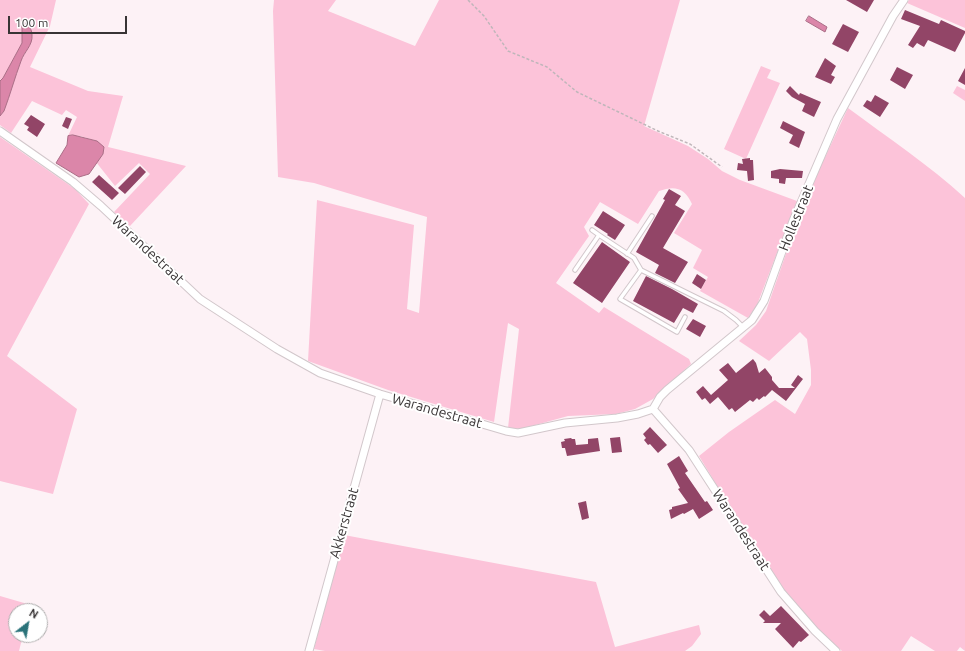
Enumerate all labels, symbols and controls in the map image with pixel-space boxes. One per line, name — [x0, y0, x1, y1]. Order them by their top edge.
scale bar — [10, 8, 129, 34]
text: 100 m — [15, 16, 48, 29]
street label: Hollestraat — [775, 183, 817, 253]
street label: Warandestraat — [108, 212, 188, 288]
street label: Warandestraat — [390, 390, 484, 432]
street label: Akkerstraat — [326, 486, 362, 560]
street label: Warandestraat — [709, 486, 773, 574]
north arrow — [8, 603, 48, 643]
text: N — [27, 606, 40, 621]

